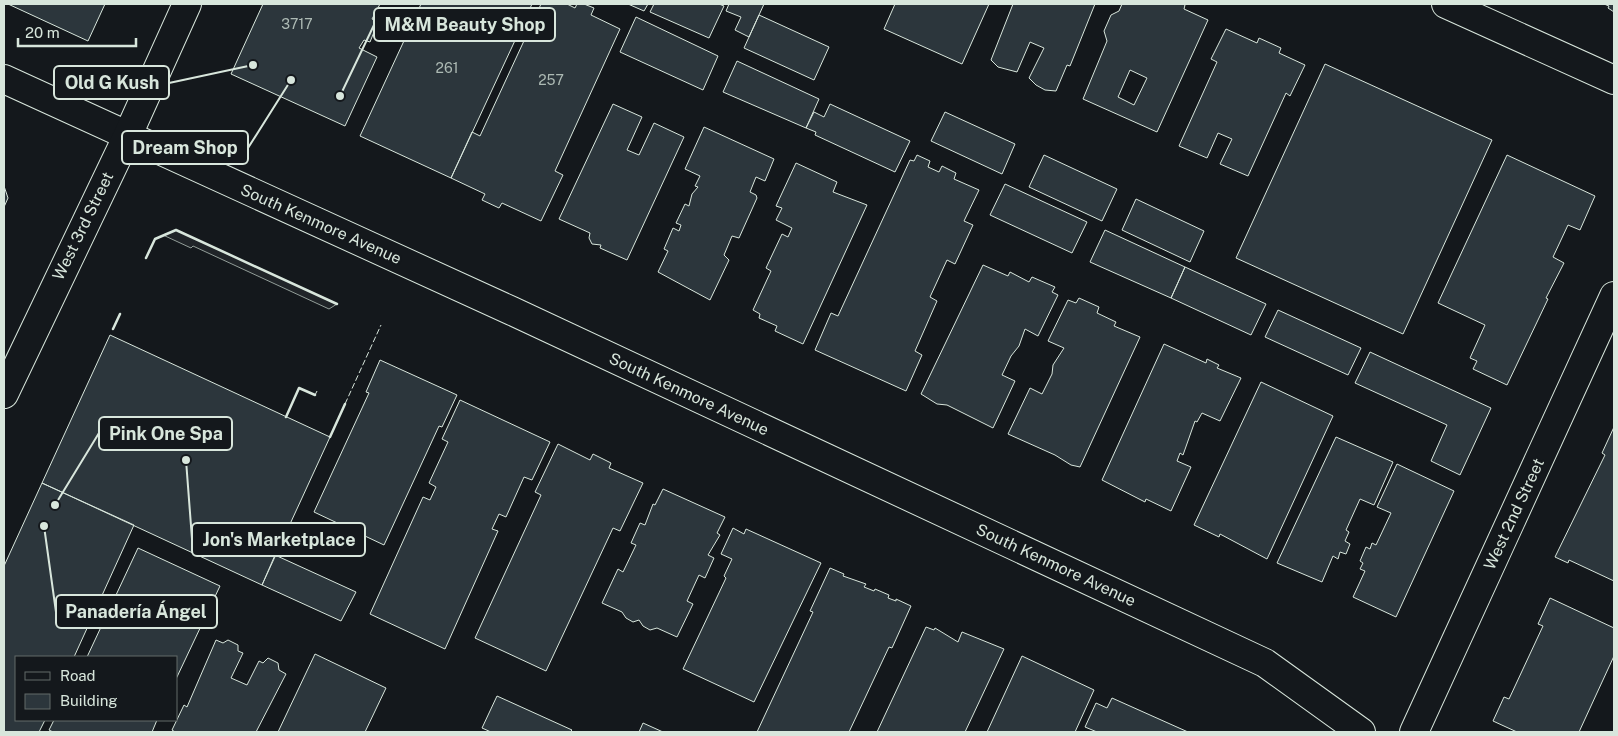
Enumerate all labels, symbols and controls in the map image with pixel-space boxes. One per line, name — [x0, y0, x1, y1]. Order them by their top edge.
callout: M&M Beauty Shop — [374, 8, 555, 41]
text: M&M Beauty Shop — [385, 14, 545, 35]
scale bar — [18, 15, 135, 47]
house number: 3717 — [281, 16, 313, 32]
text: 20 m — [25, 24, 60, 41]
house number: 261 — [436, 60, 458, 76]
callout: Old G Kush — [54, 66, 169, 99]
text: Old G Kush — [65, 72, 159, 93]
house number: 257 — [538, 72, 564, 88]
callout: Dream Shop — [122, 131, 248, 164]
text: Dream Shop — [132, 137, 238, 158]
street label: West 3rd Street — [49, 169, 117, 283]
street label: South Kenmore Avenue — [238, 180, 404, 268]
street label: South Kenmore Avenue — [606, 349, 772, 439]
callout: Pink One Spa — [99, 417, 232, 450]
text: Pink One Spa — [109, 423, 223, 444]
street label: West 2nd Street — [1480, 455, 1548, 573]
street label: South Kenmore Avenue — [973, 520, 1139, 610]
callout: Jon's Marketplace — [192, 523, 365, 556]
text: Jon's Marketplace — [202, 529, 356, 550]
callout: Panadería Ángel — [56, 595, 217, 628]
text: Panadería Ángel — [65, 600, 207, 622]
legend — [15, 656, 178, 721]
text: Road — [60, 667, 96, 684]
text: Building — [60, 692, 118, 709]

